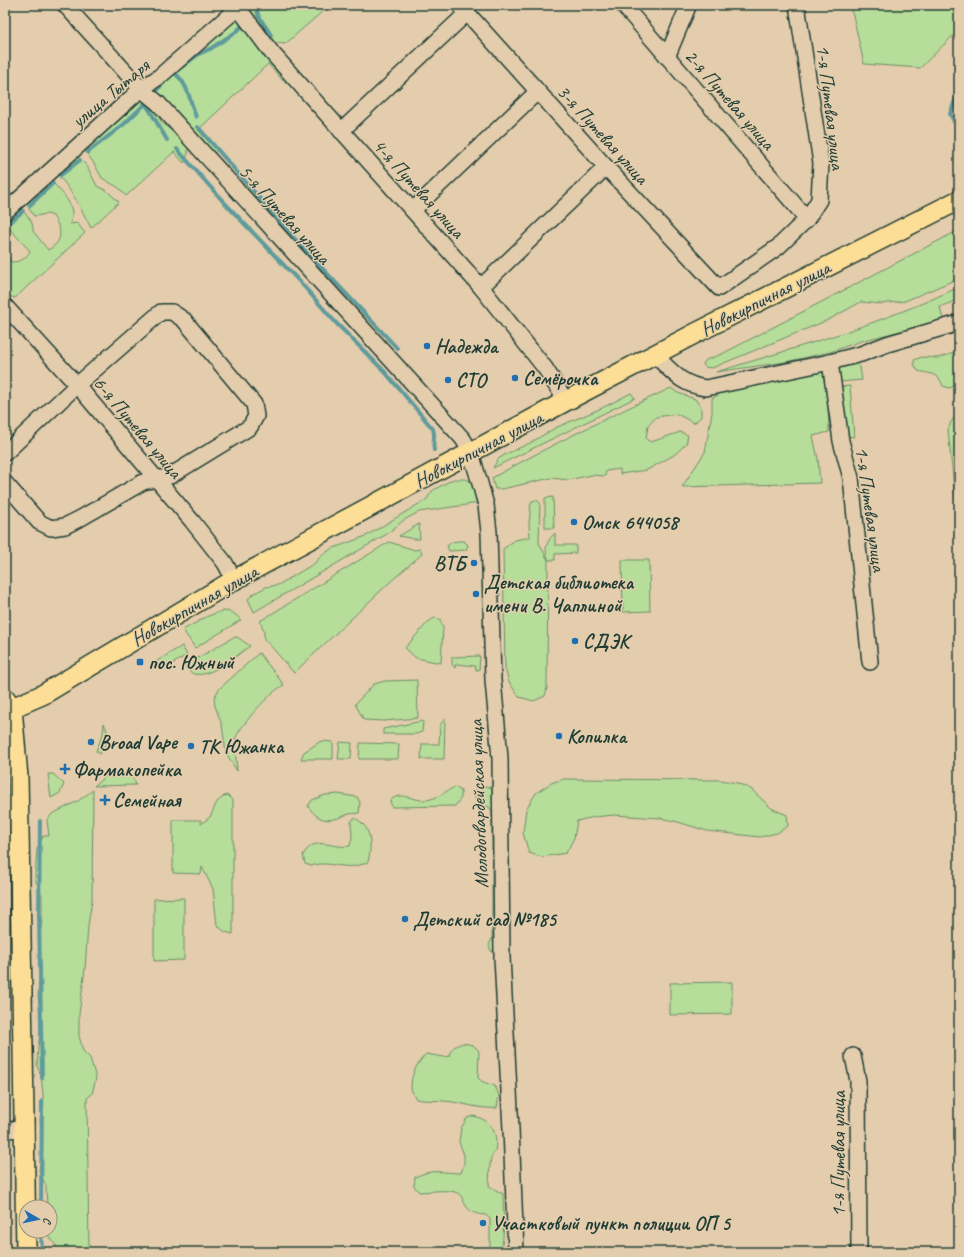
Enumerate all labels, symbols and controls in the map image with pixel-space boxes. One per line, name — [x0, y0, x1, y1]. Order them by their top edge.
street label: 1-я Путевая улица — [810, 43, 851, 173]
street label: 2-я Путевая улица — [679, 44, 782, 156]
street label: улица Тытаря — [66, 52, 156, 134]
street label: 3-я Путевая улица — [551, 79, 655, 191]
street label: 4-я Путевая улица — [367, 133, 471, 245]
street label: 5-я Путевая улица — [233, 159, 337, 271]
street label: Новокирпичная улица — [696, 254, 836, 342]
place label: Надежда — [435, 334, 500, 359]
marker: Надежда — [422, 341, 432, 351]
place label: Семёрочка — [523, 366, 599, 391]
place label: СТО — [456, 368, 488, 393]
street label: 6-я Путевая улица — [88, 371, 189, 485]
marker: Семёрочка — [510, 373, 520, 383]
marker: СТО — [443, 375, 453, 385]
street label: Новокирпичная улица — [410, 404, 548, 494]
street label: 1-я Путевая улица — [849, 445, 892, 575]
place label: Омск 644058 — [582, 510, 681, 535]
marker: Омск 644058 — [569, 517, 579, 527]
place label: ВТБ — [434, 551, 468, 576]
street label: Новокирпичная улица — [126, 558, 264, 652]
marker: ВТБ — [469, 558, 479, 568]
place label: Детская библиотека имени В. Чаплиной — [484, 570, 634, 618]
marker: Детская библиотека имени В. Чаплиной — [471, 589, 481, 599]
place label: СДЭК — [583, 629, 633, 654]
marker: СДЭК — [570, 636, 580, 646]
place label: пос. Южный — [148, 650, 235, 675]
marker: пос. Южный — [135, 657, 145, 667]
street label: Молодогвардейская улица — [463, 717, 494, 889]
place label: Копилка — [567, 724, 629, 749]
place label: Broad Vape — [99, 730, 179, 755]
marker: Копилка — [554, 731, 564, 741]
place label: ТК Южанка — [199, 734, 285, 759]
marker: Broad Vape — [86, 737, 96, 747]
marker: ТК Южанка — [186, 741, 196, 751]
place label: Фармакопейка — [73, 757, 183, 782]
marker: Фармакопейка — [60, 764, 70, 774]
place label: Семейная — [113, 788, 182, 813]
marker: Семейная — [100, 795, 110, 805]
place label: Детский сад №185 — [413, 907, 558, 932]
marker: Детский сад №185 — [400, 914, 410, 924]
street label: 1-я Путевая улица — [826, 1089, 851, 1217]
north arrow — [18, 1199, 58, 1239]
place label: Участковый пункт полиции ОП 5 — [491, 1211, 732, 1236]
text: С — [40, 1217, 55, 1226]
marker: Участковый пункт полиции ОП 5 — [478, 1218, 488, 1228]

